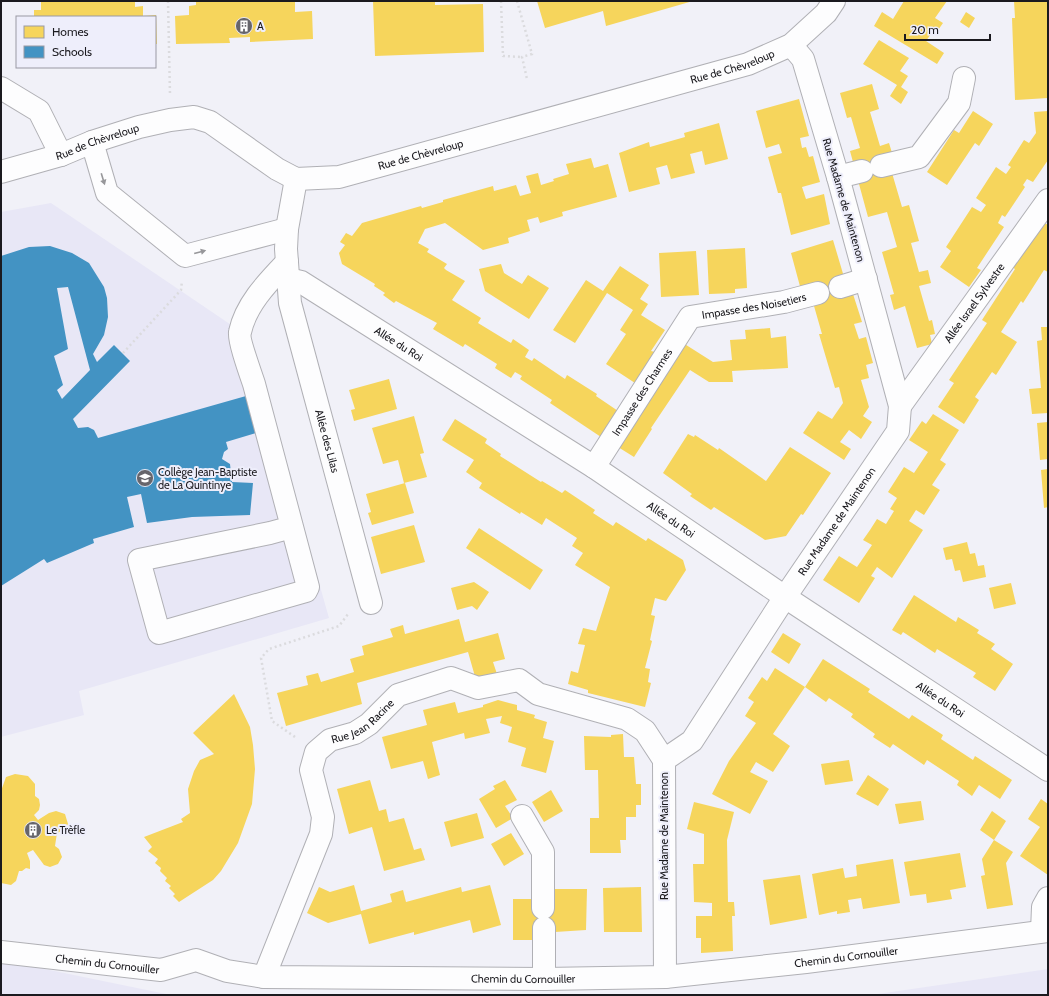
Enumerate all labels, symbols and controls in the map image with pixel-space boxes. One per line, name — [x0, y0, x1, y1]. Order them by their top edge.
legend — [16, 16, 156, 68]
building icon: A — [234, 16, 254, 36]
scale bar — [905, 16, 990, 42]
place label: A — [257, 19, 264, 33]
text: 20 m — [911, 22, 939, 37]
text: Homes — [52, 24, 89, 39]
text: Schools — [52, 44, 92, 59]
street label: Rue de Chèvreloup — [689, 46, 777, 87]
street label: Rue de Chèvreloup — [54, 120, 141, 163]
street label: Rue de Chèvreloup — [376, 136, 465, 173]
street label: Rue Madame de Maintenon — [820, 137, 868, 263]
one-way arrow — [100, 173, 106, 185]
one-way arrow — [194, 249, 206, 255]
street label: Allée Israel Sylvestre — [941, 260, 1008, 345]
street label: Impasse des Noisetiers — [701, 289, 808, 322]
street label: Allée du Roi — [372, 323, 426, 364]
street label: Impasse des Charmes — [609, 345, 675, 438]
street label: Allée des Lilas — [312, 408, 343, 475]
street label: Rue Madame de Maintenon — [795, 464, 878, 578]
place label: Collège Jean-Baptiste de La Quintinye — [158, 465, 258, 492]
school or university icon: Collège Jean-Baptiste de La Quintinye — [135, 468, 155, 488]
street label: Allée du Roi — [644, 498, 698, 541]
street label: Allée du Roi — [914, 678, 967, 720]
street label: Rue Jean Racine — [330, 696, 397, 746]
street label: Rue Madame de Maintenon — [657, 772, 671, 900]
building icon: Le Trèfle — [23, 820, 43, 840]
place label: Le Trèfle — [46, 823, 86, 837]
street label: Chemin du Cornouiller — [794, 943, 899, 970]
street label: Chemin du Cornouiller — [55, 951, 160, 977]
street label: Chemin du Cornouiller — [471, 971, 576, 986]

